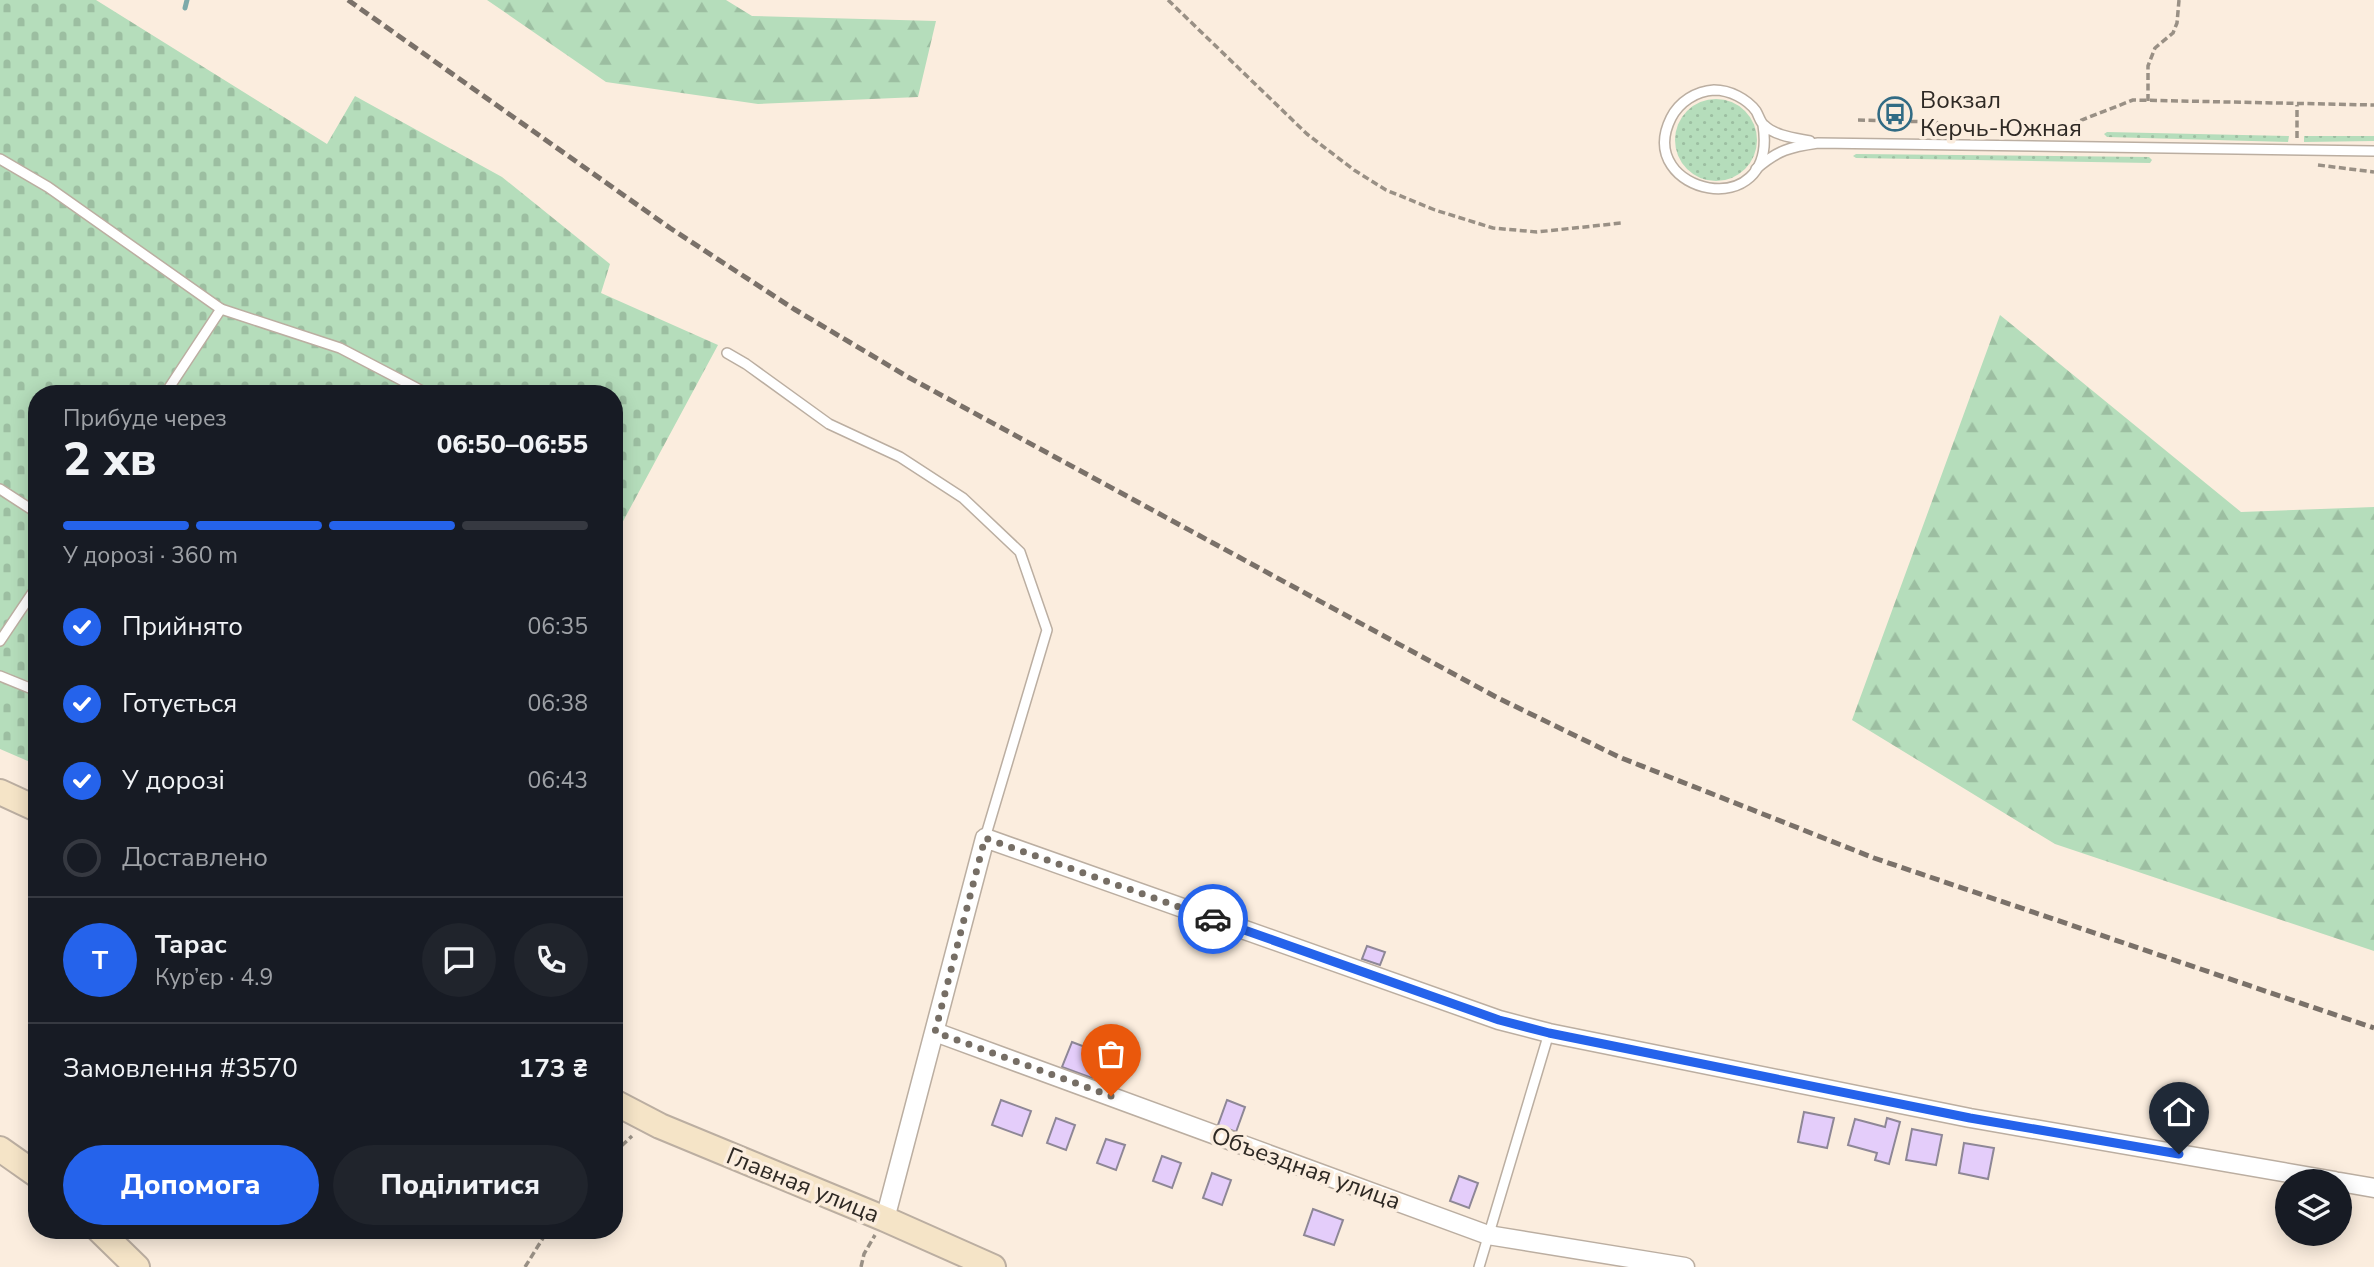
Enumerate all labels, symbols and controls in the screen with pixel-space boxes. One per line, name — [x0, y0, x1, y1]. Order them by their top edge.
place label: Вокзал Керчь-Южная — [1920, 84, 2082, 144]
bus stop icon: Вокзал Керчь-Южная — [1876, 95, 1914, 133]
text: Прибуде через — [63, 403, 227, 434]
text: 06:50–06:55 — [437, 427, 588, 462]
text: 2 хв — [63, 428, 157, 491]
text: У дорозі · 360 m — [63, 540, 238, 571]
icon: check — [63, 608, 101, 646]
text: Прийнято — [122, 609, 243, 644]
text: 06:35 — [528, 611, 588, 642]
icon: check — [63, 685, 101, 723]
text: Готується — [122, 686, 237, 721]
text: 06:38 — [528, 688, 588, 719]
icon: check — [63, 762, 101, 800]
text: У дорозі — [122, 763, 225, 798]
text: 06:43 — [528, 765, 588, 796]
text: Доставлено — [122, 840, 268, 875]
courier — [1178, 884, 1248, 954]
icon: car — [1194, 900, 1232, 938]
button: chat — [422, 923, 496, 997]
button: phone — [514, 923, 588, 997]
text: Тарас — [155, 927, 227, 962]
text: Т — [92, 943, 108, 978]
text: Кур’єр · 4.9 — [155, 962, 273, 993]
pin — [1081, 1024, 1141, 1096]
icon: bag — [1092, 1035, 1130, 1073]
text: Замовлення #3570 — [63, 1051, 298, 1086]
text: 173 ₴ — [519, 1051, 588, 1086]
pin — [2149, 1082, 2209, 1154]
icon: home — [2160, 1093, 2198, 1131]
street label: Объездная улица — [1207, 1119, 1405, 1217]
street label: Главная улица — [722, 1140, 884, 1230]
button: Допомога — [63, 1145, 319, 1225]
button: Поділитися — [333, 1145, 588, 1225]
map controls — [2275, 1169, 2352, 1246]
button: layers — [2275, 1169, 2352, 1246]

